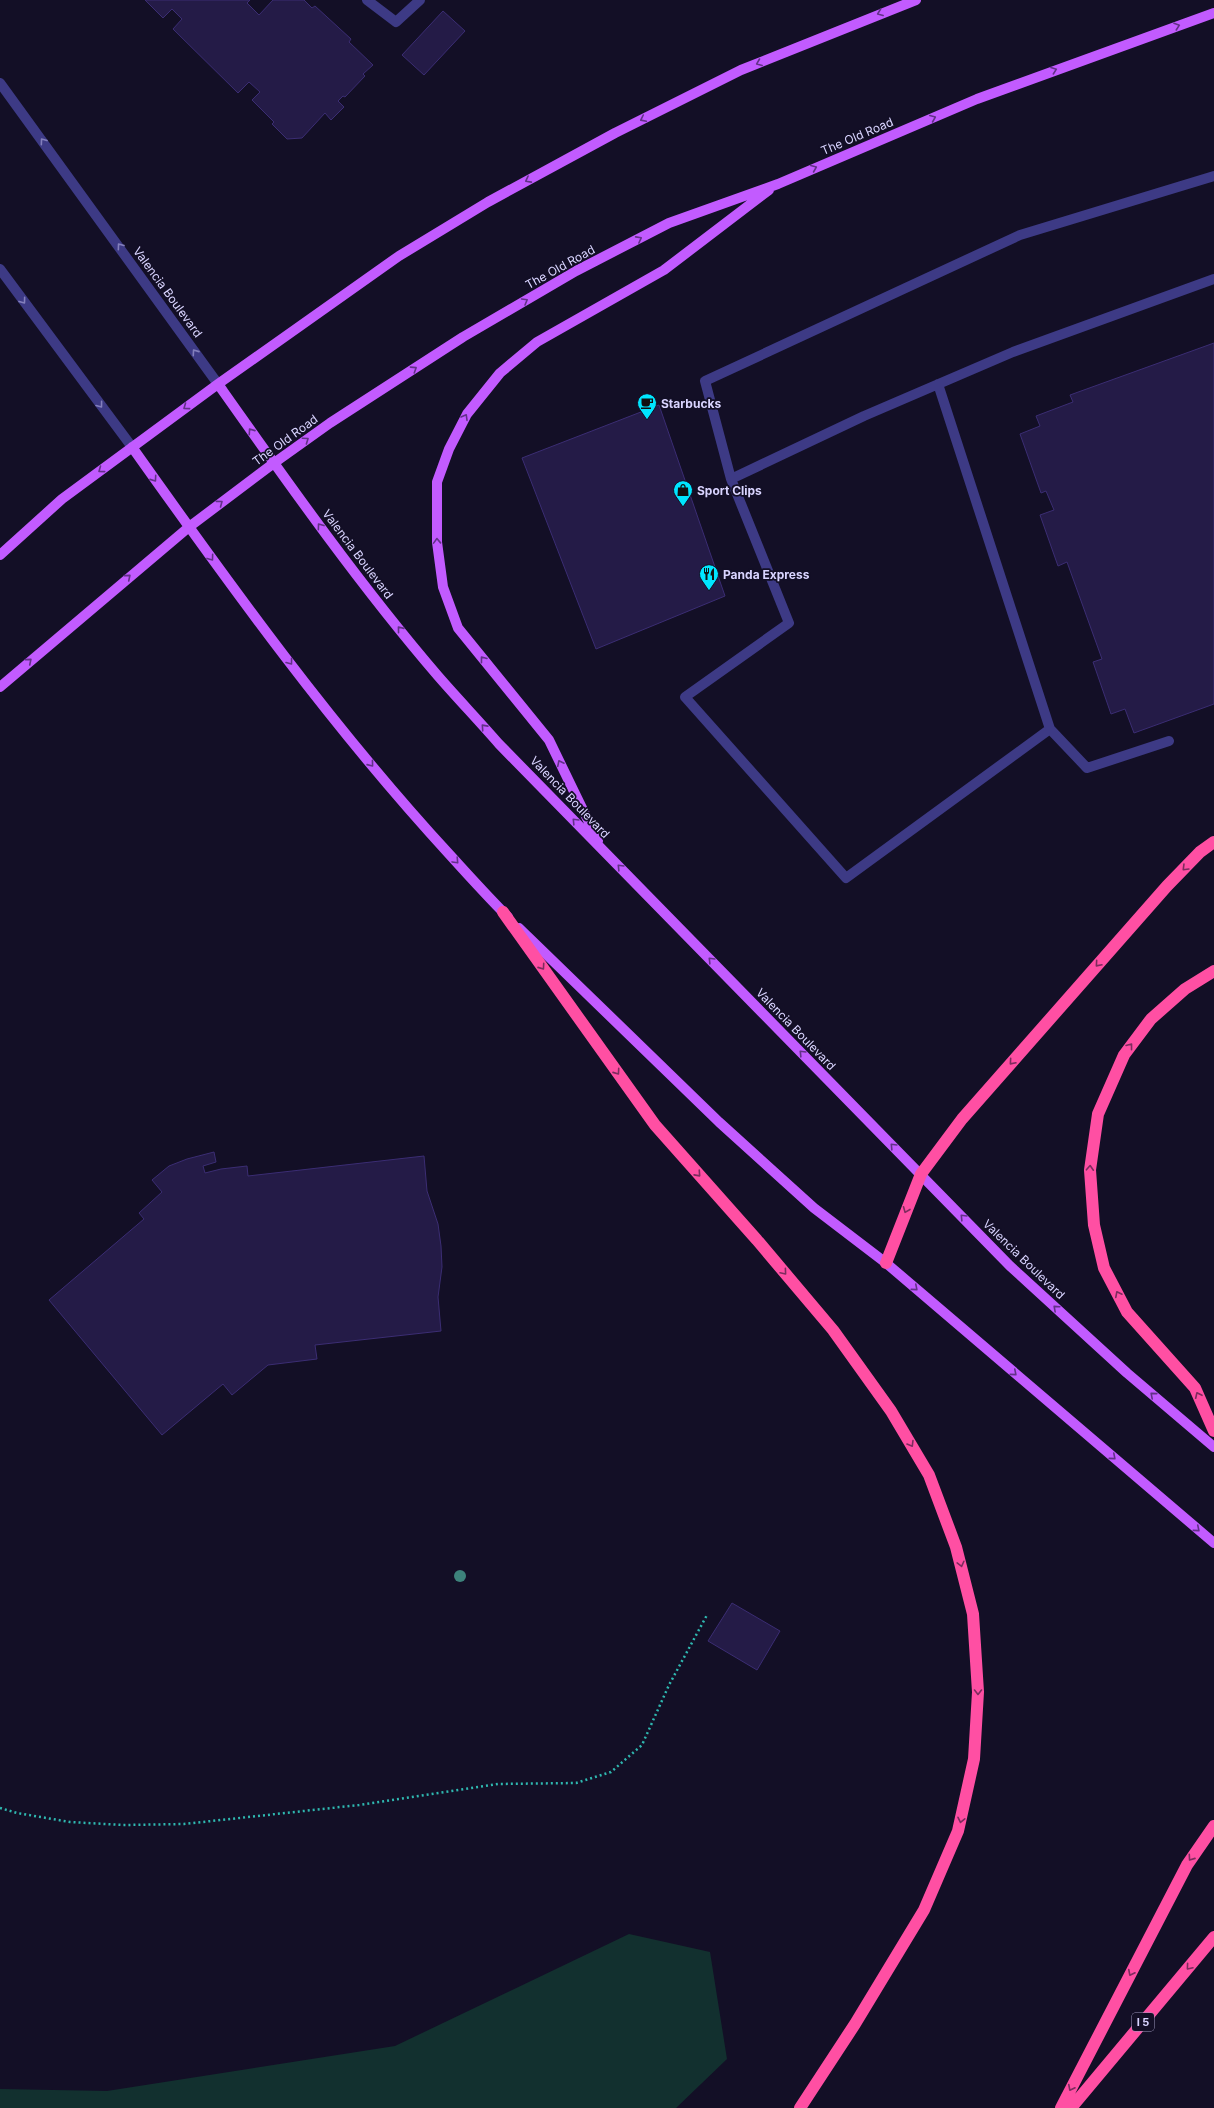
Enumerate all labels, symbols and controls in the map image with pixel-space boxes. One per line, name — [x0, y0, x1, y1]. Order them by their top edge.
one-way arrow — [876, 9, 883, 17]
one-way arrow — [1173, 23, 1180, 31]
one-way arrow — [756, 58, 763, 66]
one-way arrow — [1050, 66, 1057, 74]
one-way arrow — [639, 114, 647, 122]
street label: The Old Road — [819, 114, 895, 158]
one-way arrow — [930, 114, 937, 122]
one-way arrow — [41, 139, 48, 146]
one-way arrow — [810, 165, 817, 173]
one-way arrow — [525, 175, 532, 183]
one-way arrow — [635, 236, 642, 243]
street label: The Old Road — [523, 242, 597, 292]
one-way arrow — [118, 244, 125, 251]
street label: Valencia Boulevard — [130, 244, 206, 340]
one-way arrow — [18, 297, 26, 304]
one-way arrow — [521, 298, 528, 306]
one-way arrow — [192, 349, 200, 356]
one-way arrow — [410, 366, 417, 373]
cafe icon: Starbucks — [636, 392, 658, 420]
place label: Starbucks — [661, 396, 721, 411]
one-way arrow — [96, 401, 103, 408]
one-way arrow — [184, 402, 191, 409]
street label: The Old Road — [249, 411, 321, 469]
one-way arrow — [461, 414, 468, 421]
one-way arrow — [248, 428, 256, 435]
one-way arrow — [301, 438, 308, 445]
one-way arrow — [98, 465, 105, 472]
one-way arrow — [150, 474, 157, 481]
shop icon: Sport Clips — [672, 479, 694, 507]
place label: Sport Clips — [697, 483, 762, 498]
one-way arrow — [215, 501, 222, 508]
street label: Valencia Boulevard — [319, 506, 397, 602]
one-way arrow — [318, 523, 325, 530]
one-way arrow — [433, 538, 442, 544]
one-way arrow — [206, 554, 213, 561]
restaurant icon: Panda Express — [698, 563, 720, 591]
place label: Panda Express — [723, 567, 810, 582]
one-way arrow — [123, 574, 130, 581]
one-way arrow — [397, 626, 404, 633]
one-way arrow — [480, 657, 487, 664]
one-way arrow — [285, 658, 292, 665]
one-way arrow — [24, 659, 31, 666]
one-way arrow — [482, 725, 489, 732]
street label: Valencia Boulevard — [527, 753, 613, 841]
one-way arrow — [366, 759, 373, 766]
one-way arrow — [557, 760, 565, 767]
one-way arrow — [572, 818, 579, 826]
one-way arrow — [452, 857, 459, 864]
one-way arrow — [1182, 863, 1190, 871]
one-way arrow — [618, 864, 625, 872]
one-way arrow — [708, 957, 716, 965]
one-way arrow — [1095, 959, 1103, 967]
one-way arrow — [537, 962, 544, 969]
street label: Valencia Boulevard — [753, 985, 839, 1073]
one-way arrow — [1125, 1044, 1132, 1051]
one-way arrow — [799, 1050, 807, 1058]
one-way arrow — [1010, 1057, 1017, 1065]
one-way arrow — [612, 1068, 619, 1075]
one-way arrow — [890, 1143, 898, 1151]
one-way arrow — [1086, 1165, 1095, 1171]
one-way arrow — [694, 1169, 701, 1177]
one-way arrow — [903, 1207, 911, 1214]
one-way arrow — [960, 1214, 967, 1222]
street label: Valencia Boulevard — [980, 1216, 1068, 1302]
one-way arrow — [779, 1267, 786, 1274]
one-way arrow — [910, 1284, 918, 1291]
one-way arrow — [1115, 1290, 1123, 1298]
one-way arrow — [1053, 1305, 1061, 1313]
one-way arrow — [1009, 1368, 1017, 1375]
one-way arrow — [1150, 1392, 1157, 1399]
one-way arrow — [1195, 1392, 1203, 1399]
one-way arrow — [906, 1440, 913, 1447]
one-way arrow — [1108, 1453, 1115, 1460]
one-way arrow — [1192, 1524, 1200, 1531]
one-way arrow — [956, 1561, 964, 1567]
one-way arrow — [974, 1689, 982, 1695]
one-way arrow — [957, 1817, 965, 1824]
one-way arrow — [1189, 1854, 1196, 1861]
one-way arrow — [1186, 1962, 1193, 1970]
one-way arrow — [1128, 1969, 1136, 1976]
road number: I 5 — [1132, 2013, 1154, 2031]
one-way arrow — [1069, 2084, 1076, 2092]

